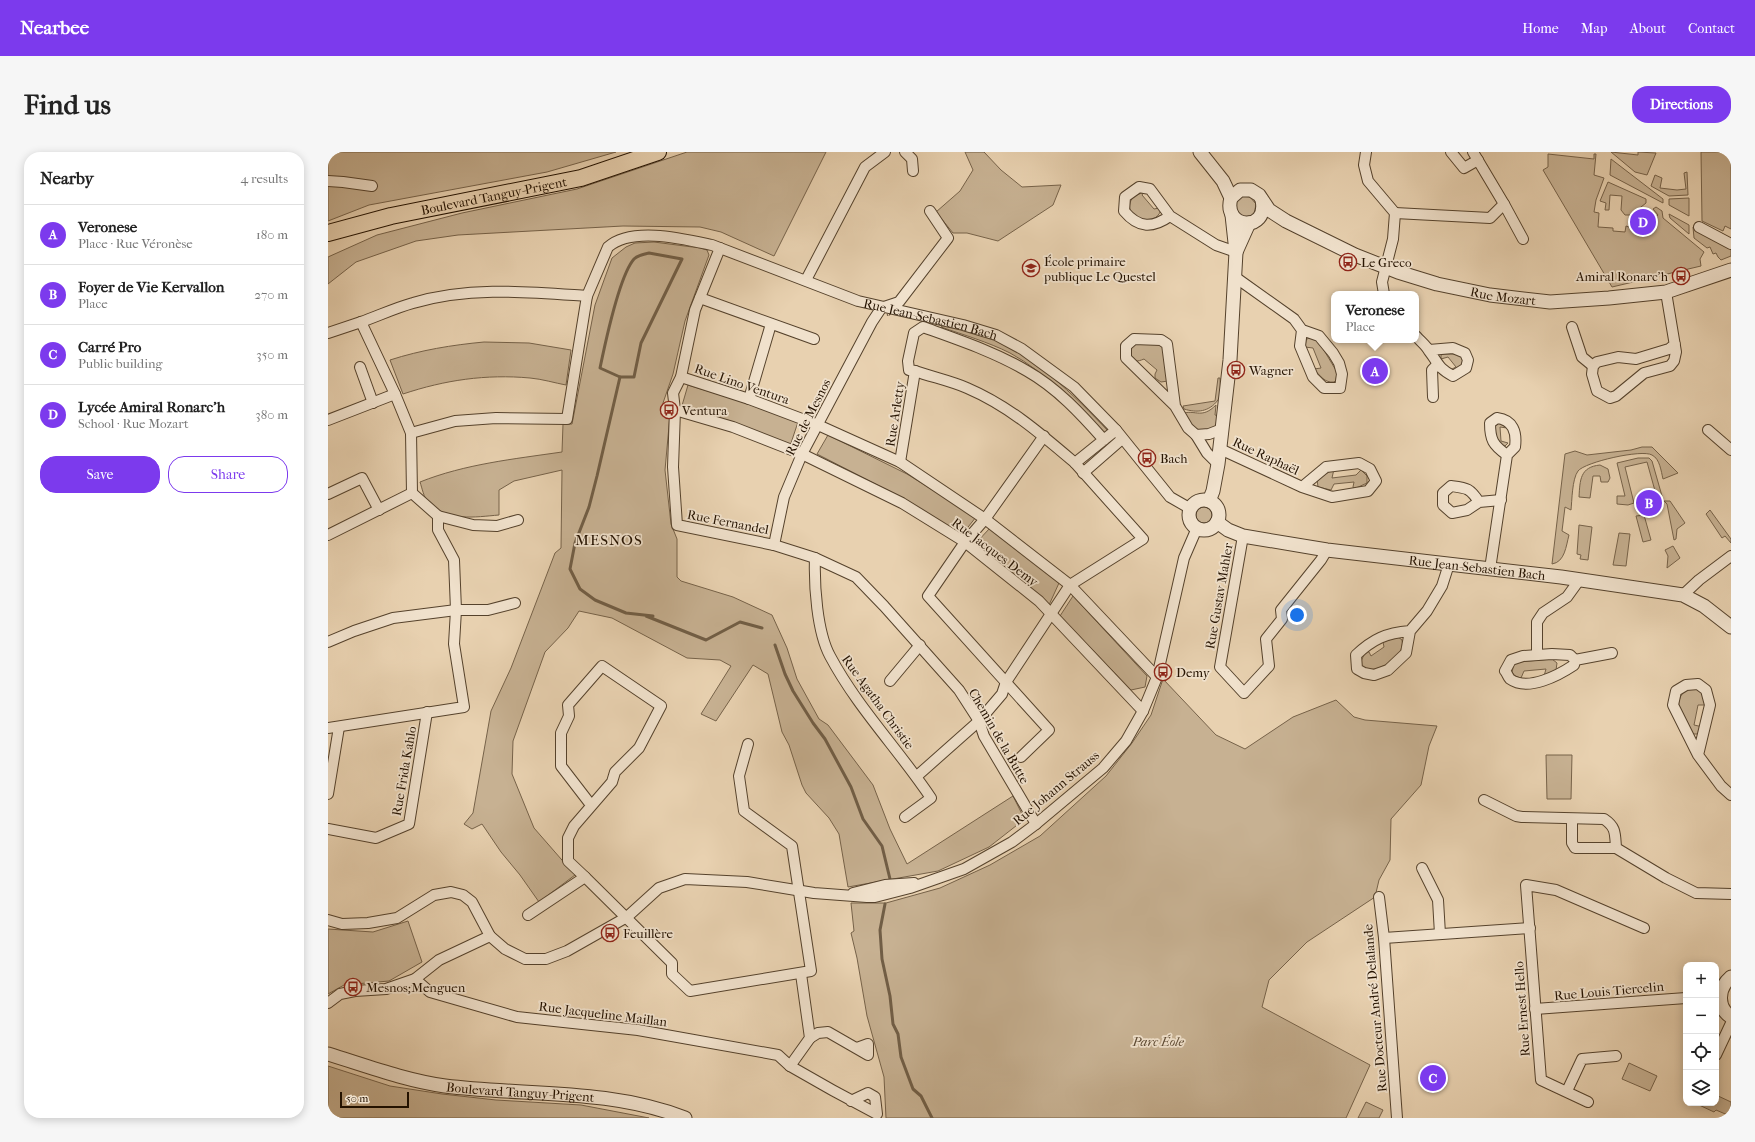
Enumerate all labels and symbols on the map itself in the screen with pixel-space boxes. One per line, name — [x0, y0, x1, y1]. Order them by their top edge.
street label: Boulevard Tanguy-Prigent — [419, 173, 568, 217]
pin: D — [1630, 207, 1656, 237]
bus stop icon: Le Greco — [1338, 252, 1358, 272]
place label: École primaire publique Le Questel — [1043, 254, 1156, 284]
place label: Le Greco — [1361, 255, 1412, 270]
school or university icon: École primaire publique Le Questel — [1021, 258, 1041, 278]
bus stop icon: Amiral Ronarc'h — [1671, 266, 1691, 286]
place label: Amiral Ronarc'h — [1575, 269, 1669, 284]
street label: Rue Mozart — [1469, 284, 1537, 308]
street label: Rue Jean-Sebastien Bach — [862, 295, 1000, 343]
pin: A — [1362, 356, 1388, 386]
bus stop icon: Wagner — [1226, 360, 1246, 380]
street label: Rue Lino Ventura — [693, 361, 792, 408]
place label: Wagner — [1248, 363, 1294, 378]
street label: Rue de Mesnos — [782, 376, 834, 458]
street label: Rue Arletty — [882, 379, 908, 448]
bus stop icon: Ventura — [659, 400, 679, 420]
place label: Ventura — [681, 403, 728, 418]
street label: Rue Raphaël — [1230, 434, 1302, 478]
bus stop icon: Bach — [1137, 448, 1157, 468]
place label: Bach — [1160, 451, 1188, 466]
pin: B — [1636, 488, 1662, 518]
street label: Rue Fernandel — [686, 507, 770, 537]
street label: Rue Jacques Demy — [949, 515, 1042, 590]
district label: MESNOS — [575, 531, 643, 549]
street label: Rue Gustav Mahler — [1202, 541, 1236, 650]
street label: Rue Jean-Sebastien Bach — [1408, 552, 1547, 583]
your location — [1287, 605, 1307, 625]
street label: Rue Agatha Christie — [839, 652, 918, 753]
bus stop icon: Demy — [1153, 662, 1173, 682]
place label: Demy — [1176, 665, 1211, 680]
street label: Chemin de la Butte — [966, 686, 1033, 787]
street label: Rue Frida Kahlo — [389, 725, 419, 817]
street label: Rue Johann Strauss — [1010, 747, 1102, 828]
bus stop icon: Feuillère — [600, 923, 620, 943]
street label: Rue Docteur André Delalande — [1360, 923, 1390, 1093]
place label: Feuillère — [623, 926, 673, 941]
street label: Rue Ernest Hello — [1511, 960, 1533, 1057]
bus stop icon: Mesnos;Menguen — [343, 977, 363, 997]
street label: Rue Louis Tiercelin — [1553, 979, 1665, 1003]
place label: Mesnos;Menguen — [366, 980, 466, 995]
street label: Rue Jacqueline Maillan — [538, 999, 668, 1029]
park label: Parc Éole — [1131, 1034, 1184, 1049]
pin: C — [1420, 1063, 1446, 1093]
street label: Boulevard Tanguy-Prigent — [446, 1079, 595, 1105]
scale bar — [340, 1090, 409, 1109]

